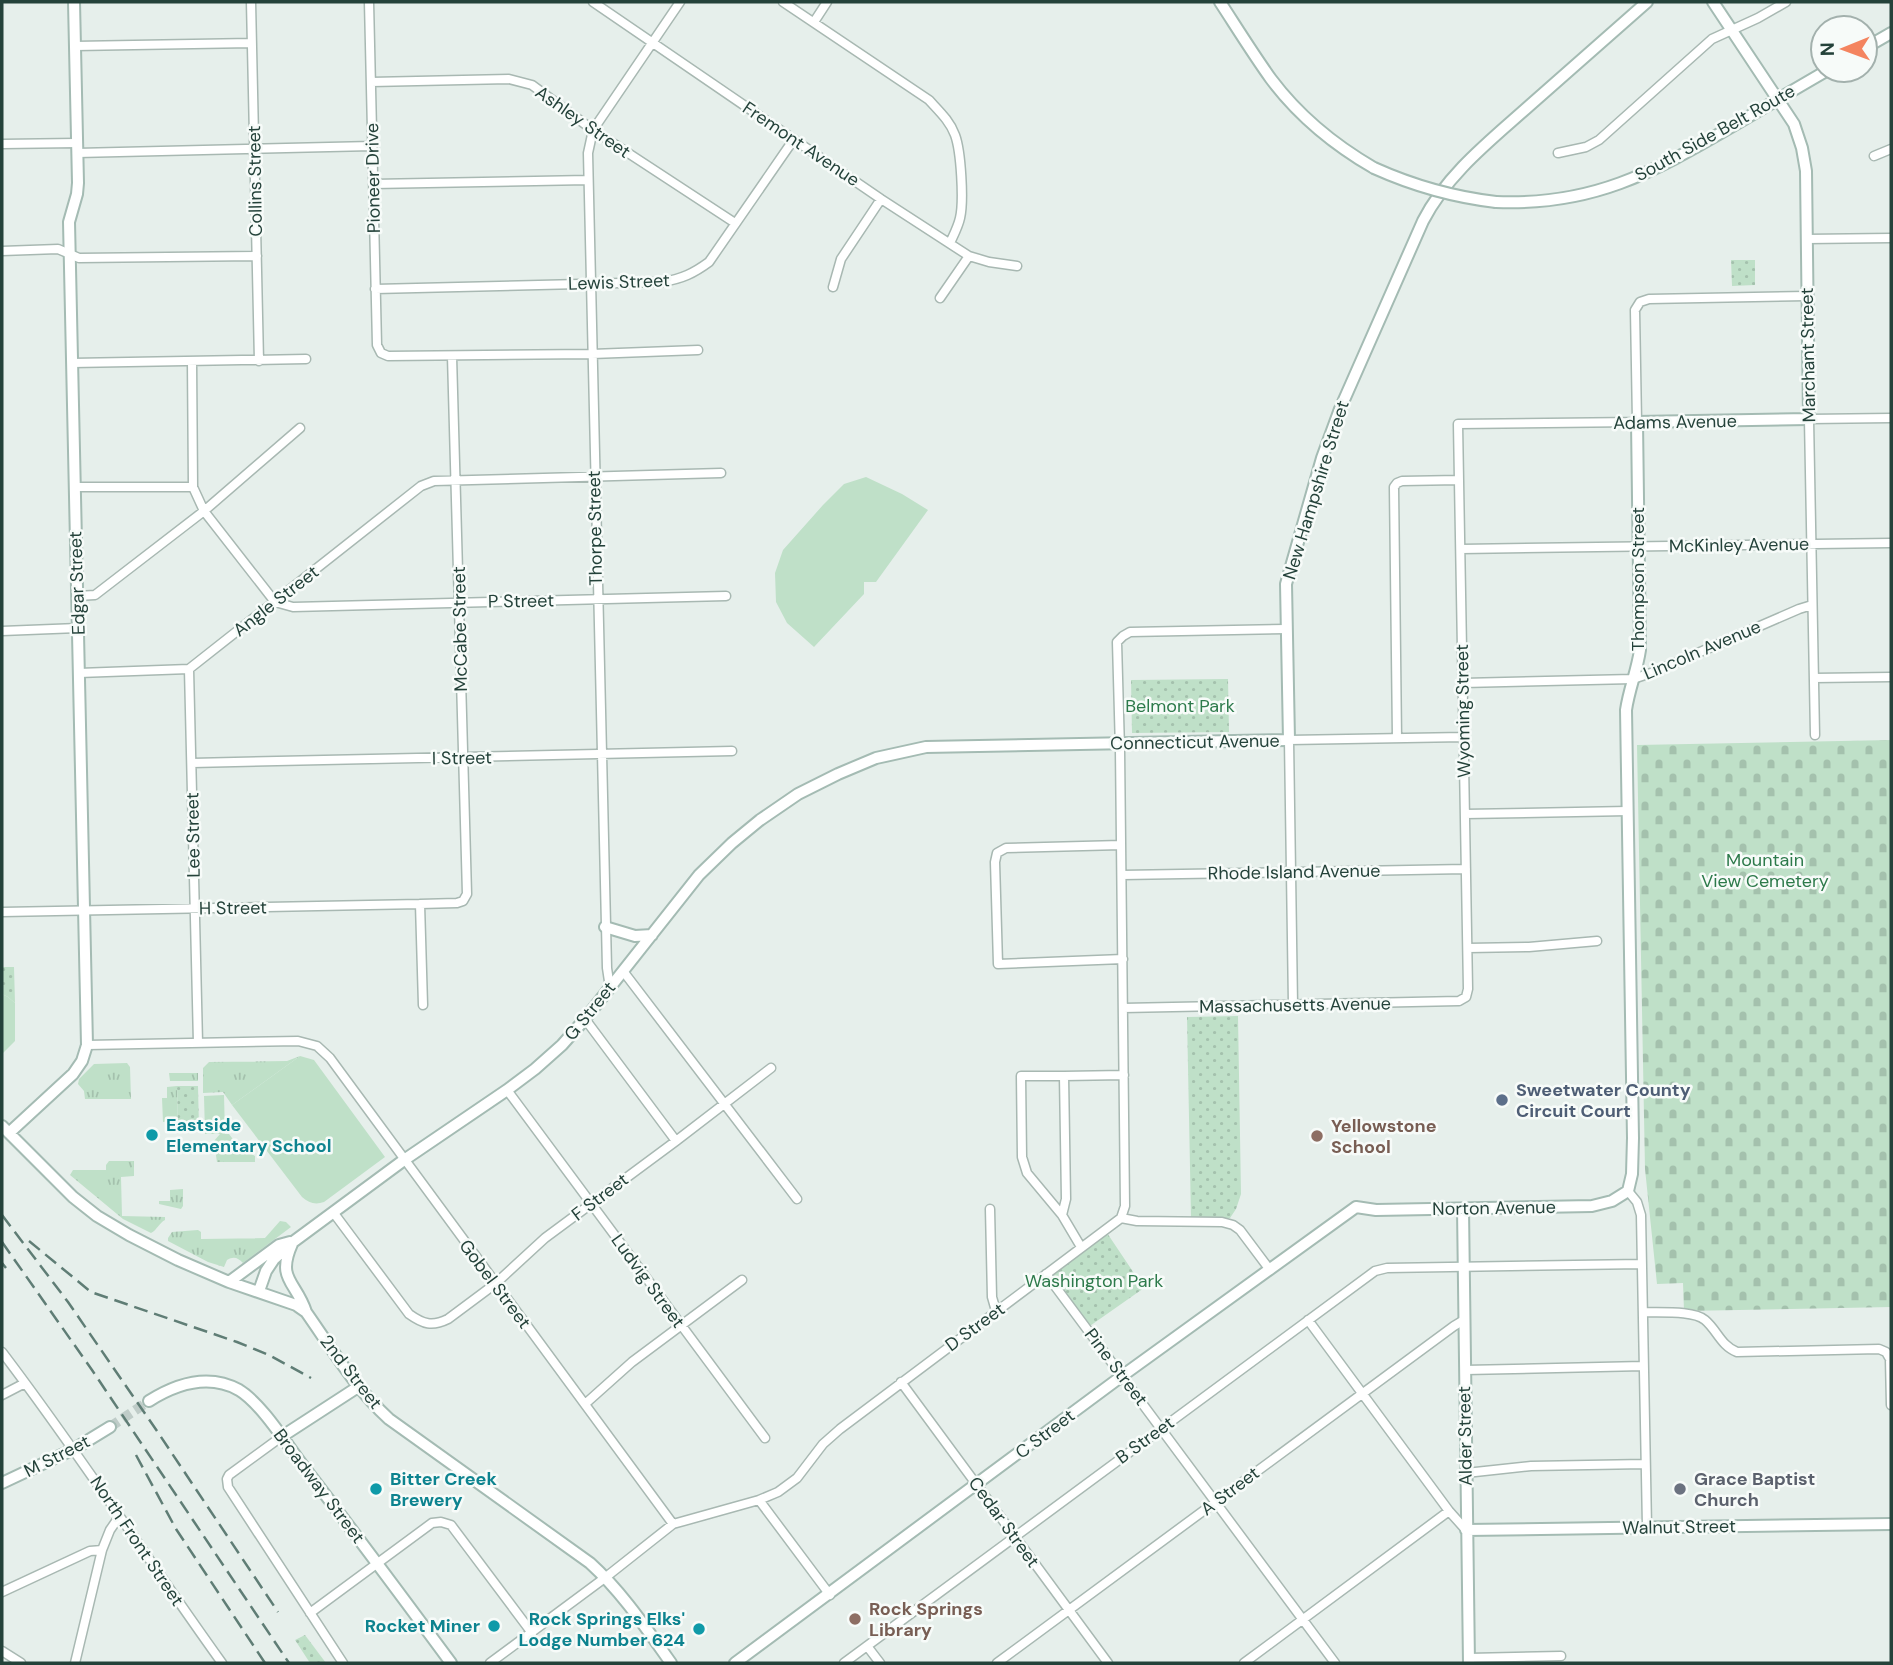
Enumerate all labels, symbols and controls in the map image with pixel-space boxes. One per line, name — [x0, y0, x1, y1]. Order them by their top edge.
north arrow — [1809, 14, 1879, 84]
text: N — [1815, 42, 1840, 56]
street label: South Side Belt Route — [1631, 79, 1799, 187]
street label: Ashley Street — [531, 80, 635, 164]
street label: Fremont Avenue — [738, 96, 864, 192]
street label: Pioneer Drive — [360, 123, 386, 233]
street label: Collins Street — [242, 125, 268, 237]
street label: Lewis Street — [568, 268, 670, 296]
street label: Marchant Street — [1795, 287, 1821, 423]
street label: New Hampshire Street — [1277, 397, 1355, 583]
street label: Adams Avenue — [1613, 409, 1737, 435]
street label: Thorpe Street — [582, 470, 608, 586]
street label: Thompson Street — [1626, 507, 1650, 651]
street label: Edgar Street — [63, 531, 91, 635]
street label: McKinley Avenue — [1669, 532, 1809, 558]
street label: Angle Street — [228, 560, 324, 642]
street label: McCabe Street — [447, 566, 473, 692]
street label: P Street — [488, 588, 554, 614]
street label: Lincoln Avenue — [1640, 614, 1764, 686]
street label: Wyoming Street — [1450, 644, 1476, 778]
park label: Belmont Park — [1125, 694, 1235, 718]
street label: Connecticut Avenue — [1110, 729, 1280, 755]
street label: I Street — [432, 745, 492, 771]
street label: Lee Street — [180, 792, 206, 878]
park label: Mountain View Cemetery — [1701, 848, 1829, 893]
street label: Rhode Island Avenue — [1207, 858, 1381, 886]
street label: H Street — [199, 895, 267, 921]
street label: G Street — [559, 976, 621, 1046]
street label: Massachusetts Avenue — [1199, 991, 1391, 1019]
place label: Sweetwater County Circuit Court — [1516, 1078, 1691, 1123]
marker: Sweetwater County Circuit Court — [1494, 1092, 1510, 1108]
place label: Eastside Elementary School — [166, 1113, 332, 1158]
place label: Yellowstone School — [1331, 1114, 1437, 1159]
marker: Eastside Elementary School — [144, 1127, 160, 1143]
marker: Yellowstone School — [1309, 1128, 1325, 1144]
street label: F Street — [567, 1168, 633, 1226]
street label: Norton Avenue — [1432, 1195, 1556, 1221]
street label: Ludvig Street — [606, 1229, 690, 1333]
street label: Gobel Street — [454, 1235, 536, 1333]
park label: Washington Park — [1025, 1269, 1163, 1293]
street label: D Street — [940, 1297, 1010, 1357]
street label: Pine Street — [1079, 1323, 1153, 1411]
street label: 2nd Street — [315, 1330, 387, 1414]
street label: Alder Street — [1452, 1386, 1478, 1486]
street label: C Street — [1010, 1404, 1080, 1464]
street label: B Street — [1111, 1411, 1179, 1469]
street label: Broadway Street — [268, 1424, 370, 1548]
street label: M Street — [20, 1429, 94, 1483]
street label: A Street — [1196, 1461, 1264, 1521]
place label: Bitter Creek Brewery — [390, 1467, 497, 1512]
place label: Grace Baptist Church — [1694, 1467, 1815, 1512]
street label: North Front Street — [85, 1471, 189, 1611]
street label: Cedar Street — [963, 1472, 1045, 1572]
marker: Bitter Creek Brewery — [368, 1481, 384, 1497]
marker: Grace Baptist Church — [1672, 1481, 1688, 1497]
street label: Walnut Street — [1622, 1514, 1736, 1540]
place label: Rock Springs Library — [869, 1597, 983, 1642]
place label: Rock Springs Elks' Lodge Number 624 — [519, 1607, 685, 1652]
marker: Rock Springs Library — [847, 1611, 863, 1627]
place label: Rocket Miner — [365, 1614, 480, 1638]
marker: Rocket Miner — [486, 1618, 502, 1634]
marker: Rock Springs Elks' Lodge Number 624 — [691, 1621, 707, 1637]

